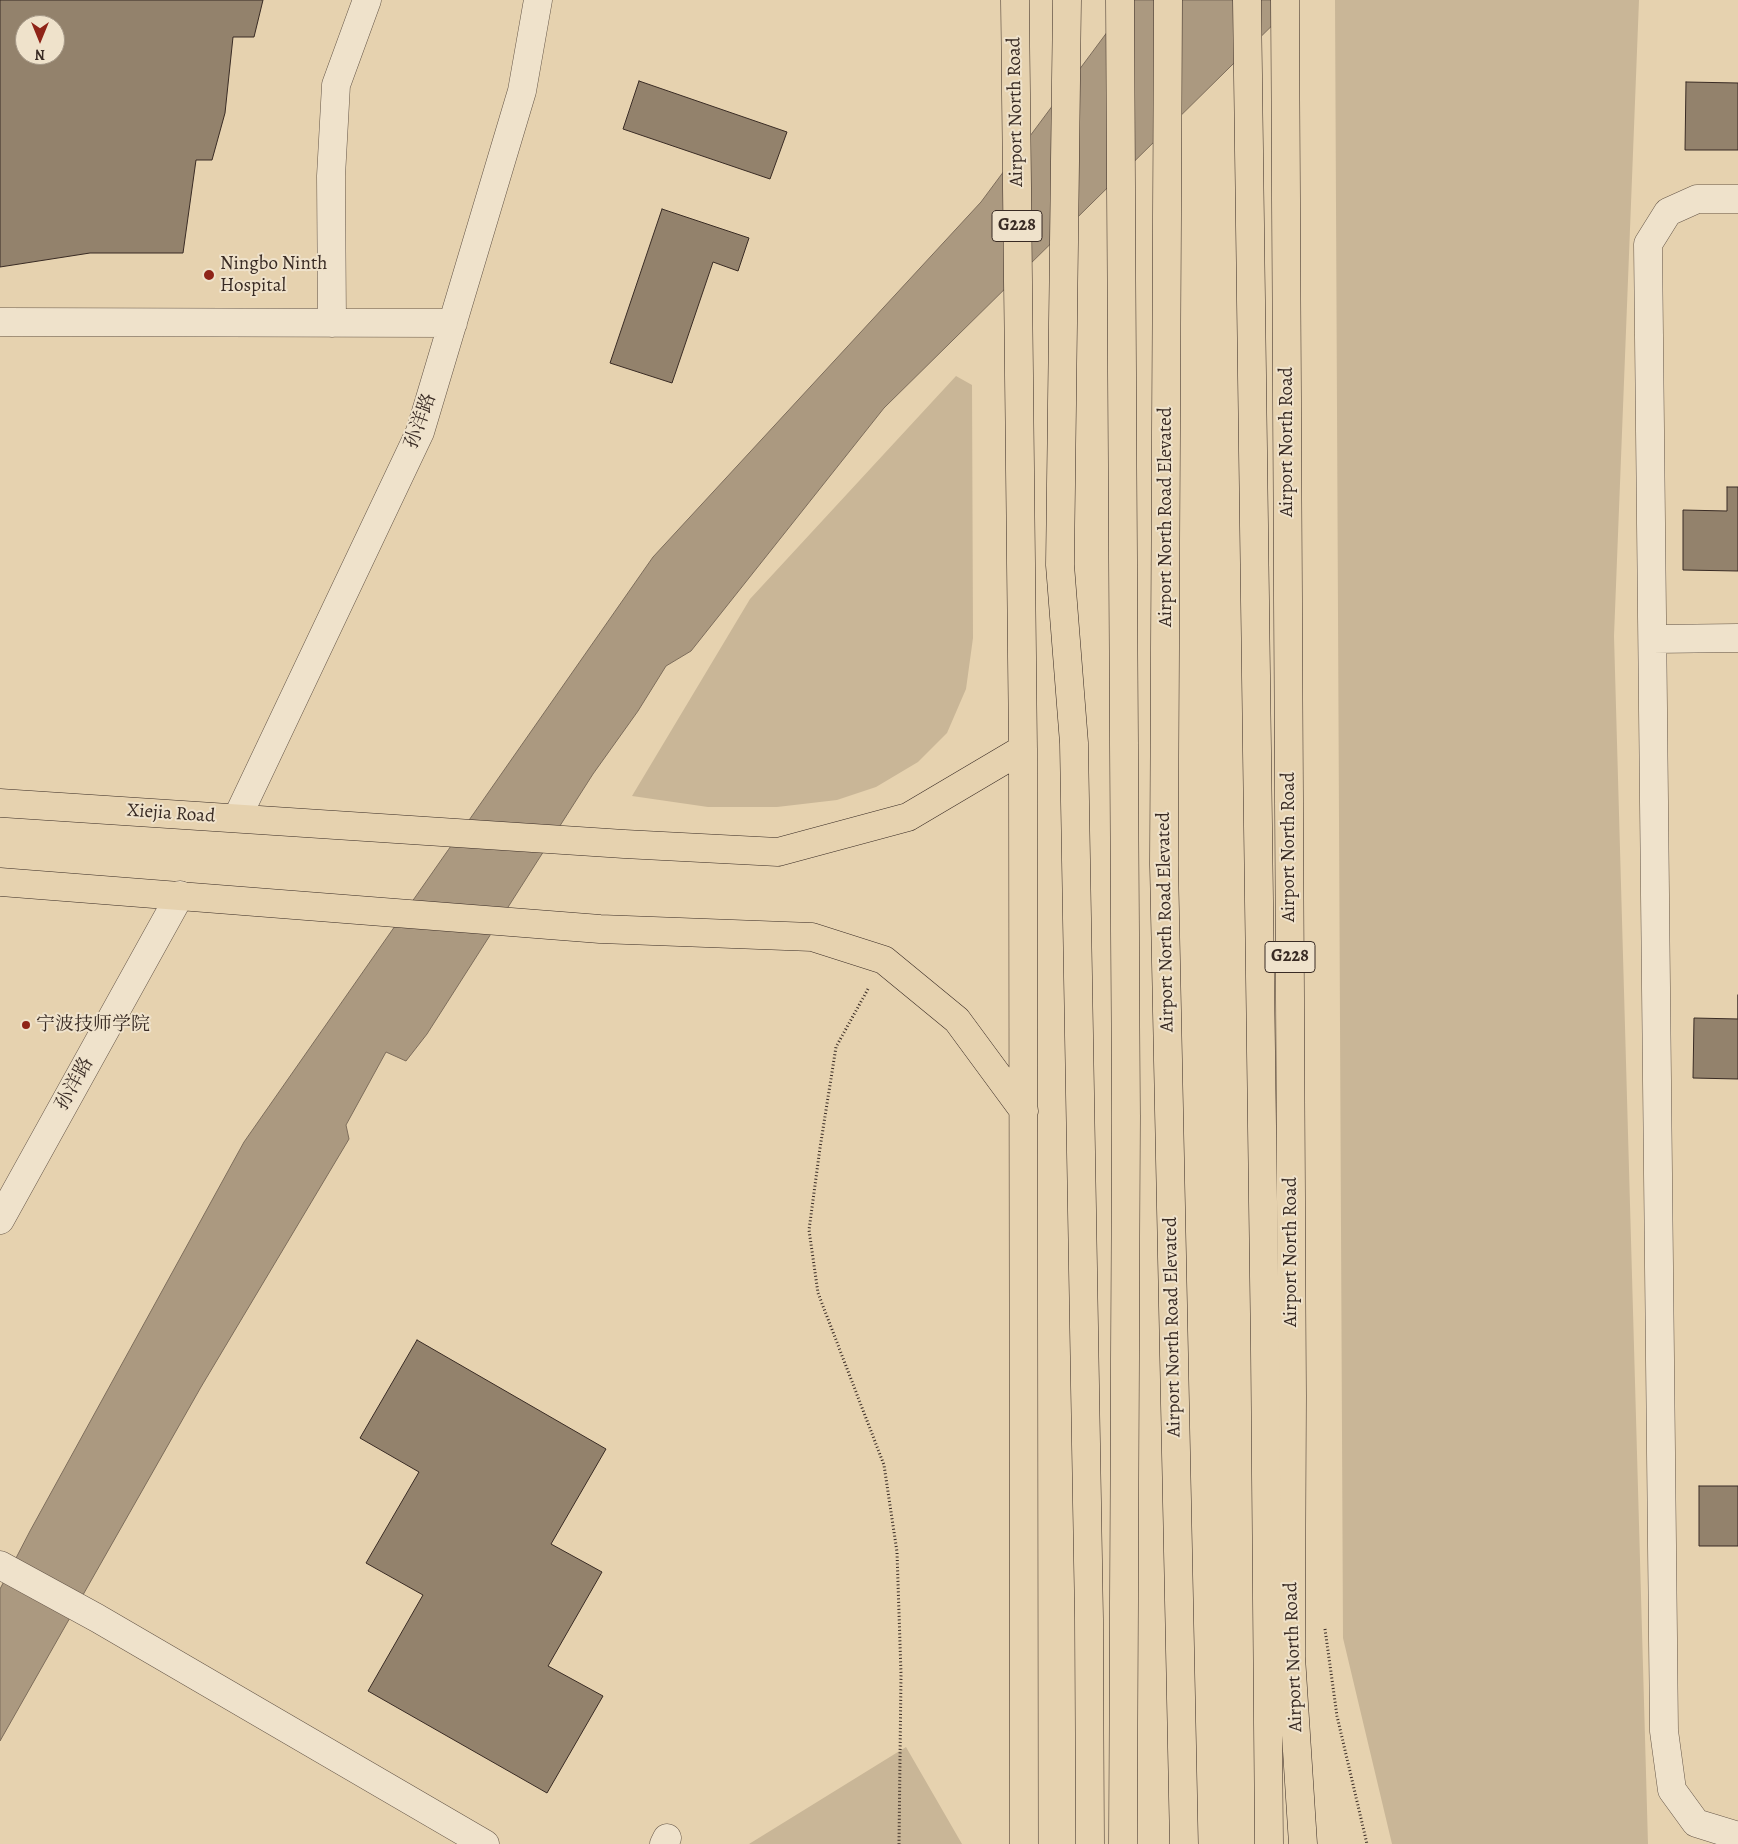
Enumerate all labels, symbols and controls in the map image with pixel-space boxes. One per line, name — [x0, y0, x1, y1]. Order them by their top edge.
north arrow — [15, 15, 65, 65]
street label: Airport North Road — [1003, 37, 1029, 187]
text: N — [35, 45, 45, 64]
road number: G228 — [992, 210, 1042, 242]
place label: Ningbo Ninth Hospital — [220, 253, 327, 297]
marker: Ningbo Ninth Hospital — [202, 268, 216, 282]
street label: Airport North Road — [1276, 367, 1298, 517]
street label: 孙洋路 — [401, 390, 441, 452]
street label: Airport North Road Elevated — [1155, 407, 1177, 627]
street label: Airport North Road — [1278, 772, 1300, 922]
street label: Xiejia Road — [126, 800, 216, 828]
street label: Airport North Road Elevated — [1153, 812, 1179, 1032]
road number: G228 — [1265, 942, 1315, 972]
place label: 宁波技师学院 — [36, 1014, 150, 1036]
marker: 宁波技师学院 — [20, 1019, 32, 1031]
street label: 孙洋路 — [51, 1054, 99, 1114]
street label: Airport North Road — [1280, 1177, 1302, 1327]
street label: Airport North Road Elevated — [1160, 1217, 1186, 1437]
street label: Airport North Road — [1280, 1582, 1308, 1732]

